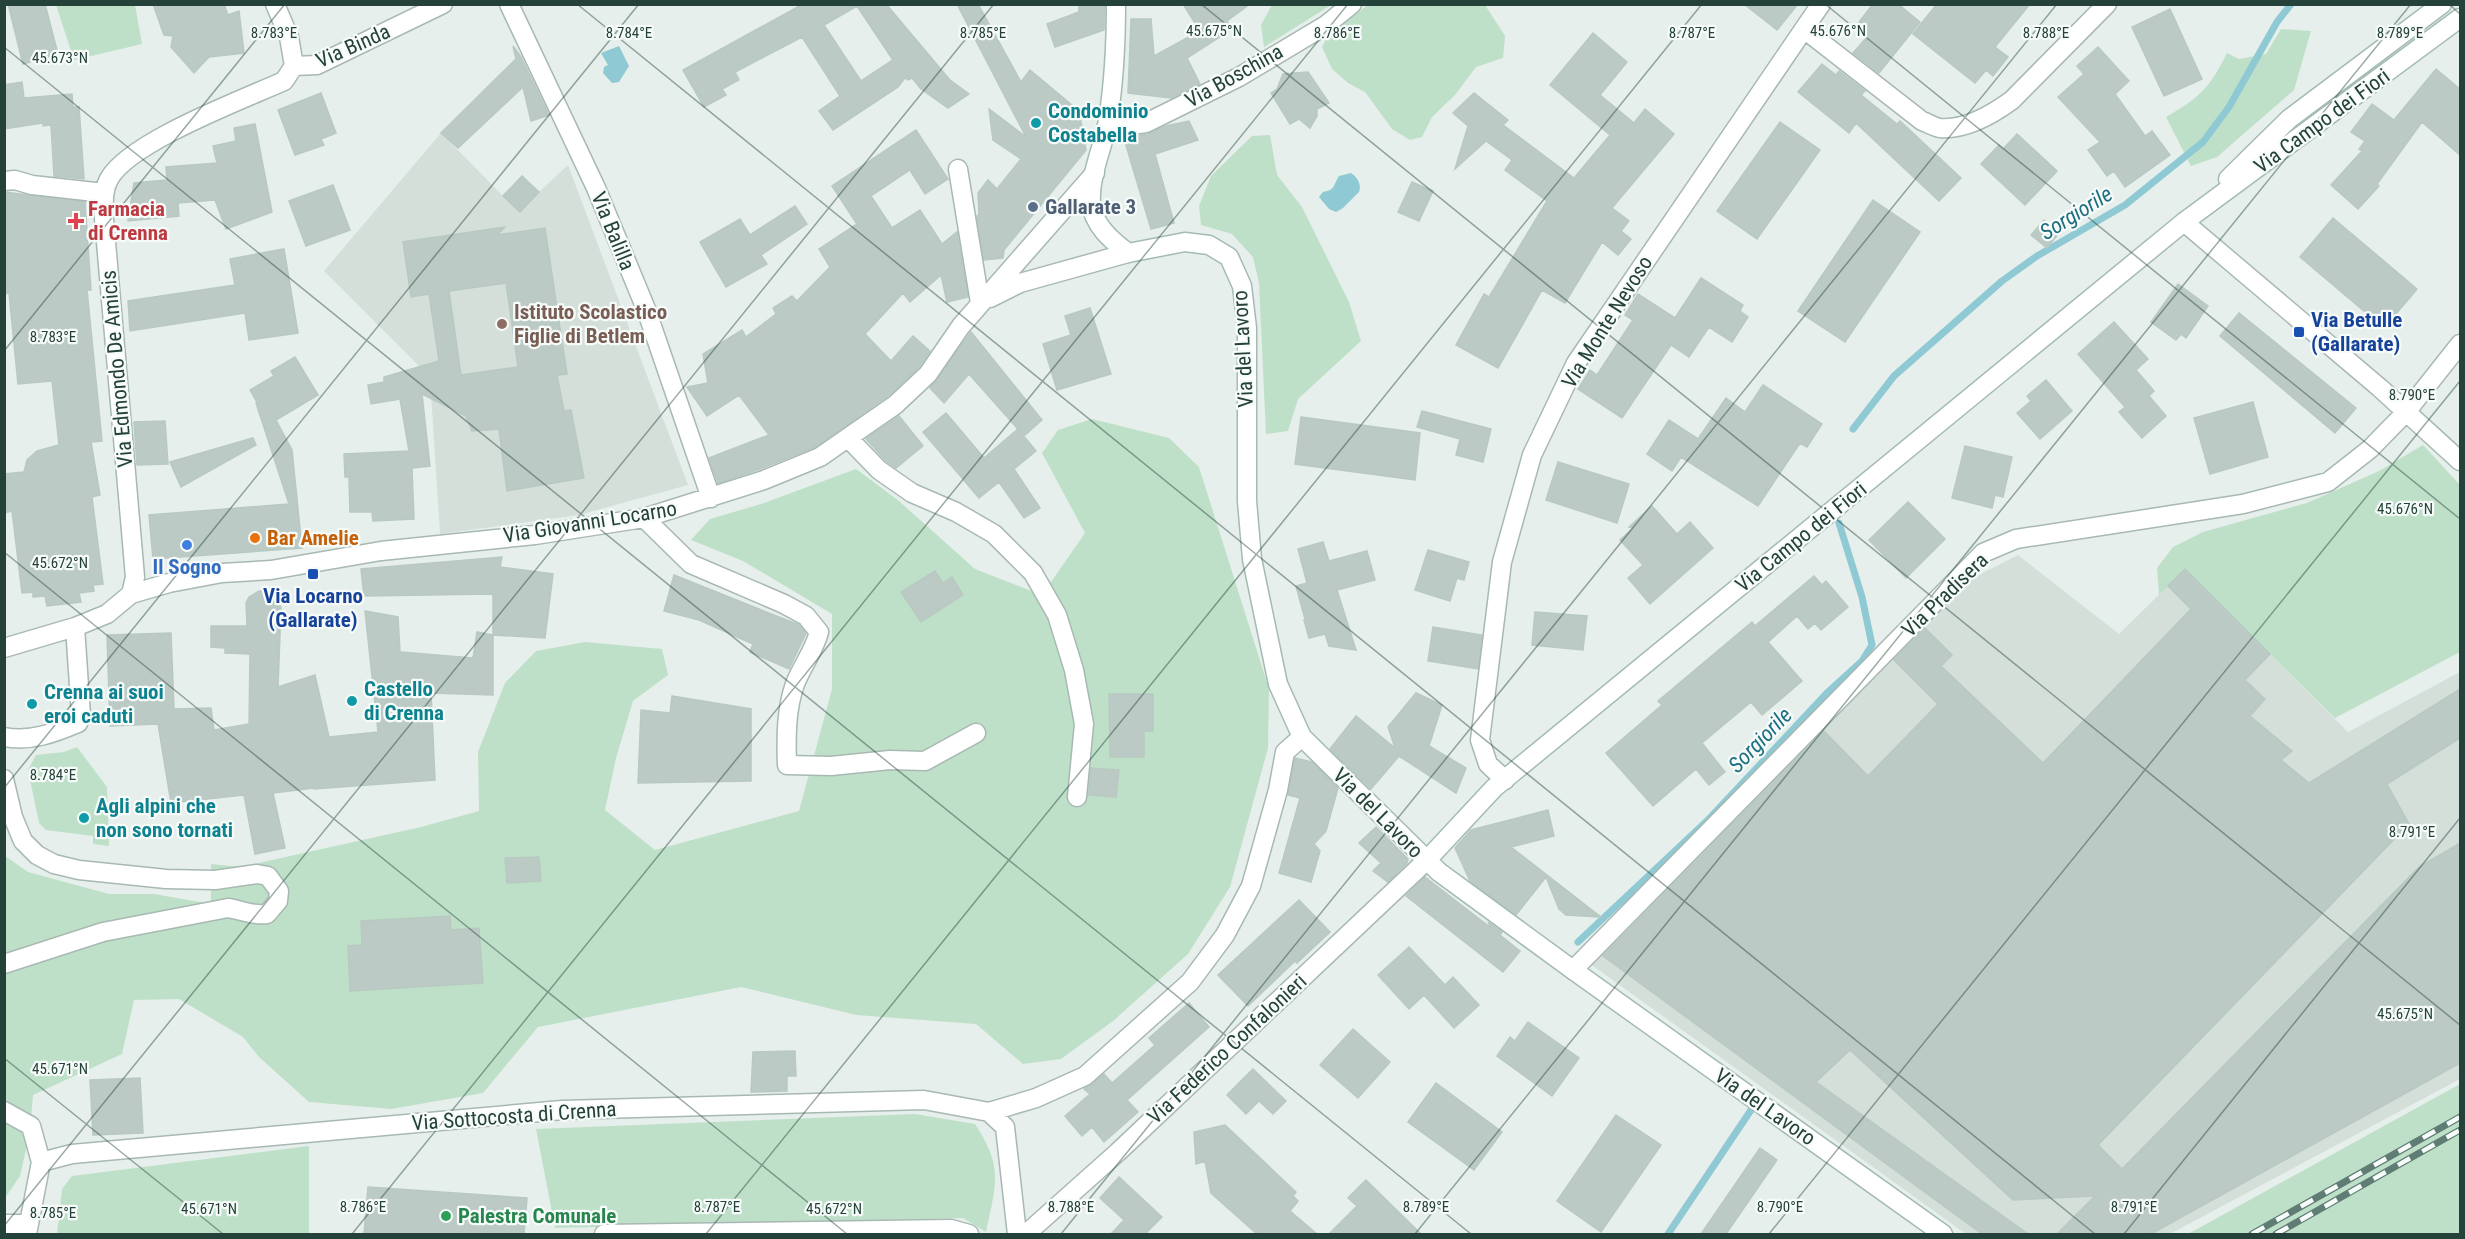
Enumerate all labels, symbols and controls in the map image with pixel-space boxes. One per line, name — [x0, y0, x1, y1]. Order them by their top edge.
street label: Via Binda — [312, 19, 394, 73]
text: 45.675°N — [1186, 22, 1242, 40]
text: 45.676°N — [1810, 22, 1866, 40]
text: 8.783°E — [251, 24, 297, 42]
text: 8.784°E — [606, 24, 652, 42]
text: 8.785°E — [960, 24, 1006, 42]
text: 8.786°E — [1314, 24, 1360, 42]
text: 8.787°E — [1669, 24, 1715, 42]
text: 8.788°E — [2023, 24, 2069, 42]
text: 8.789°E — [2377, 24, 2423, 42]
street label: Via Boschina — [1181, 39, 1287, 113]
text: 45.673°N — [32, 49, 88, 67]
street label: Via Campo dei Fiori — [2250, 64, 2394, 178]
place label: Condominio Costabella — [1048, 99, 1149, 147]
marker: Condominio Costabella — [1029, 116, 1043, 130]
water label: Sorgiorile — [2035, 181, 2117, 245]
street label: Via Balilla — [586, 188, 640, 274]
place label: Gallarate 3 — [1045, 195, 1136, 219]
place label: Farmacia di Crenna — [88, 197, 168, 245]
marker: Gallarate 3 — [1026, 200, 1040, 214]
marker: Farmacia di Crenna — [69, 214, 83, 228]
street label: Via Monte Nevoso — [1557, 252, 1657, 392]
street label: Via Edmondo De Amicis — [96, 269, 138, 469]
street label: Via del Lavoro — [1228, 290, 1258, 408]
place label: Istituto Scolastico Figlie di Betlem — [514, 300, 667, 348]
place label: Via Betulle (Gallarate) — [2311, 308, 2402, 356]
marker: Istituto Scolastico Figlie di Betlem — [495, 317, 509, 331]
marker: Via Betulle (Gallarate) — [2292, 325, 2306, 339]
text: 8.783°E — [30, 328, 76, 346]
text: 8.790°E — [2389, 386, 2435, 404]
street label: Via Campo dei Fiori — [1731, 477, 1871, 597]
street label: Via Giovanni Locarno — [502, 496, 678, 548]
text: 45.676°N — [2377, 500, 2433, 518]
place label: Bar Amelie — [267, 526, 359, 550]
marker: Bar Amelie — [248, 531, 262, 545]
marker: Il Sogno — [180, 538, 194, 552]
street label: Via Pradisera — [1897, 548, 1993, 642]
text: 45.672°N — [32, 554, 88, 572]
place label: Il Sogno — [153, 555, 221, 579]
marker: Via Locarno (Gallarate) — [306, 567, 320, 581]
place label: Via Locarno (Gallarate) — [263, 584, 363, 632]
place label: Castello di Crenna — [364, 677, 444, 725]
place label: Crenna ai suoi eroi caduti — [44, 680, 164, 728]
marker: Castello di Crenna — [345, 694, 359, 708]
marker: Crenna ai suoi eroi caduti — [25, 697, 39, 711]
water label: Sorgiorile — [1723, 702, 1797, 778]
street label: Via del Lavoro — [1328, 763, 1428, 863]
text: 8.784°E — [30, 766, 76, 784]
place label: Agli alpini che non sono tornati — [96, 794, 233, 842]
marker: Agli alpini che non sono tornati — [77, 811, 91, 825]
text: 8.791°E — [2389, 823, 2435, 841]
street label: Via Federico Confalonieri — [1143, 969, 1311, 1129]
text: 45.675°N — [2377, 1005, 2433, 1023]
text: 45.671°N — [32, 1060, 88, 1078]
street label: Via del Lavoro — [1710, 1064, 1820, 1150]
street label: Via Sottocosta di Crenna — [411, 1097, 617, 1135]
text: 8.786°E — [340, 1198, 386, 1216]
text: 8.787°E — [694, 1198, 740, 1216]
text: 8.788°E — [1048, 1198, 1094, 1216]
text: 8.789°E — [1403, 1198, 1449, 1216]
text: 8.790°E — [1757, 1198, 1803, 1216]
text: 8.791°E — [2111, 1198, 2157, 1216]
text: 45.671°N — [181, 1200, 237, 1218]
text: 45.672°N — [806, 1200, 862, 1218]
text: 8.785°E — [30, 1204, 76, 1222]
place label: Palestra Comunale — [458, 1204, 616, 1228]
marker: Palestra Comunale — [439, 1209, 453, 1223]

